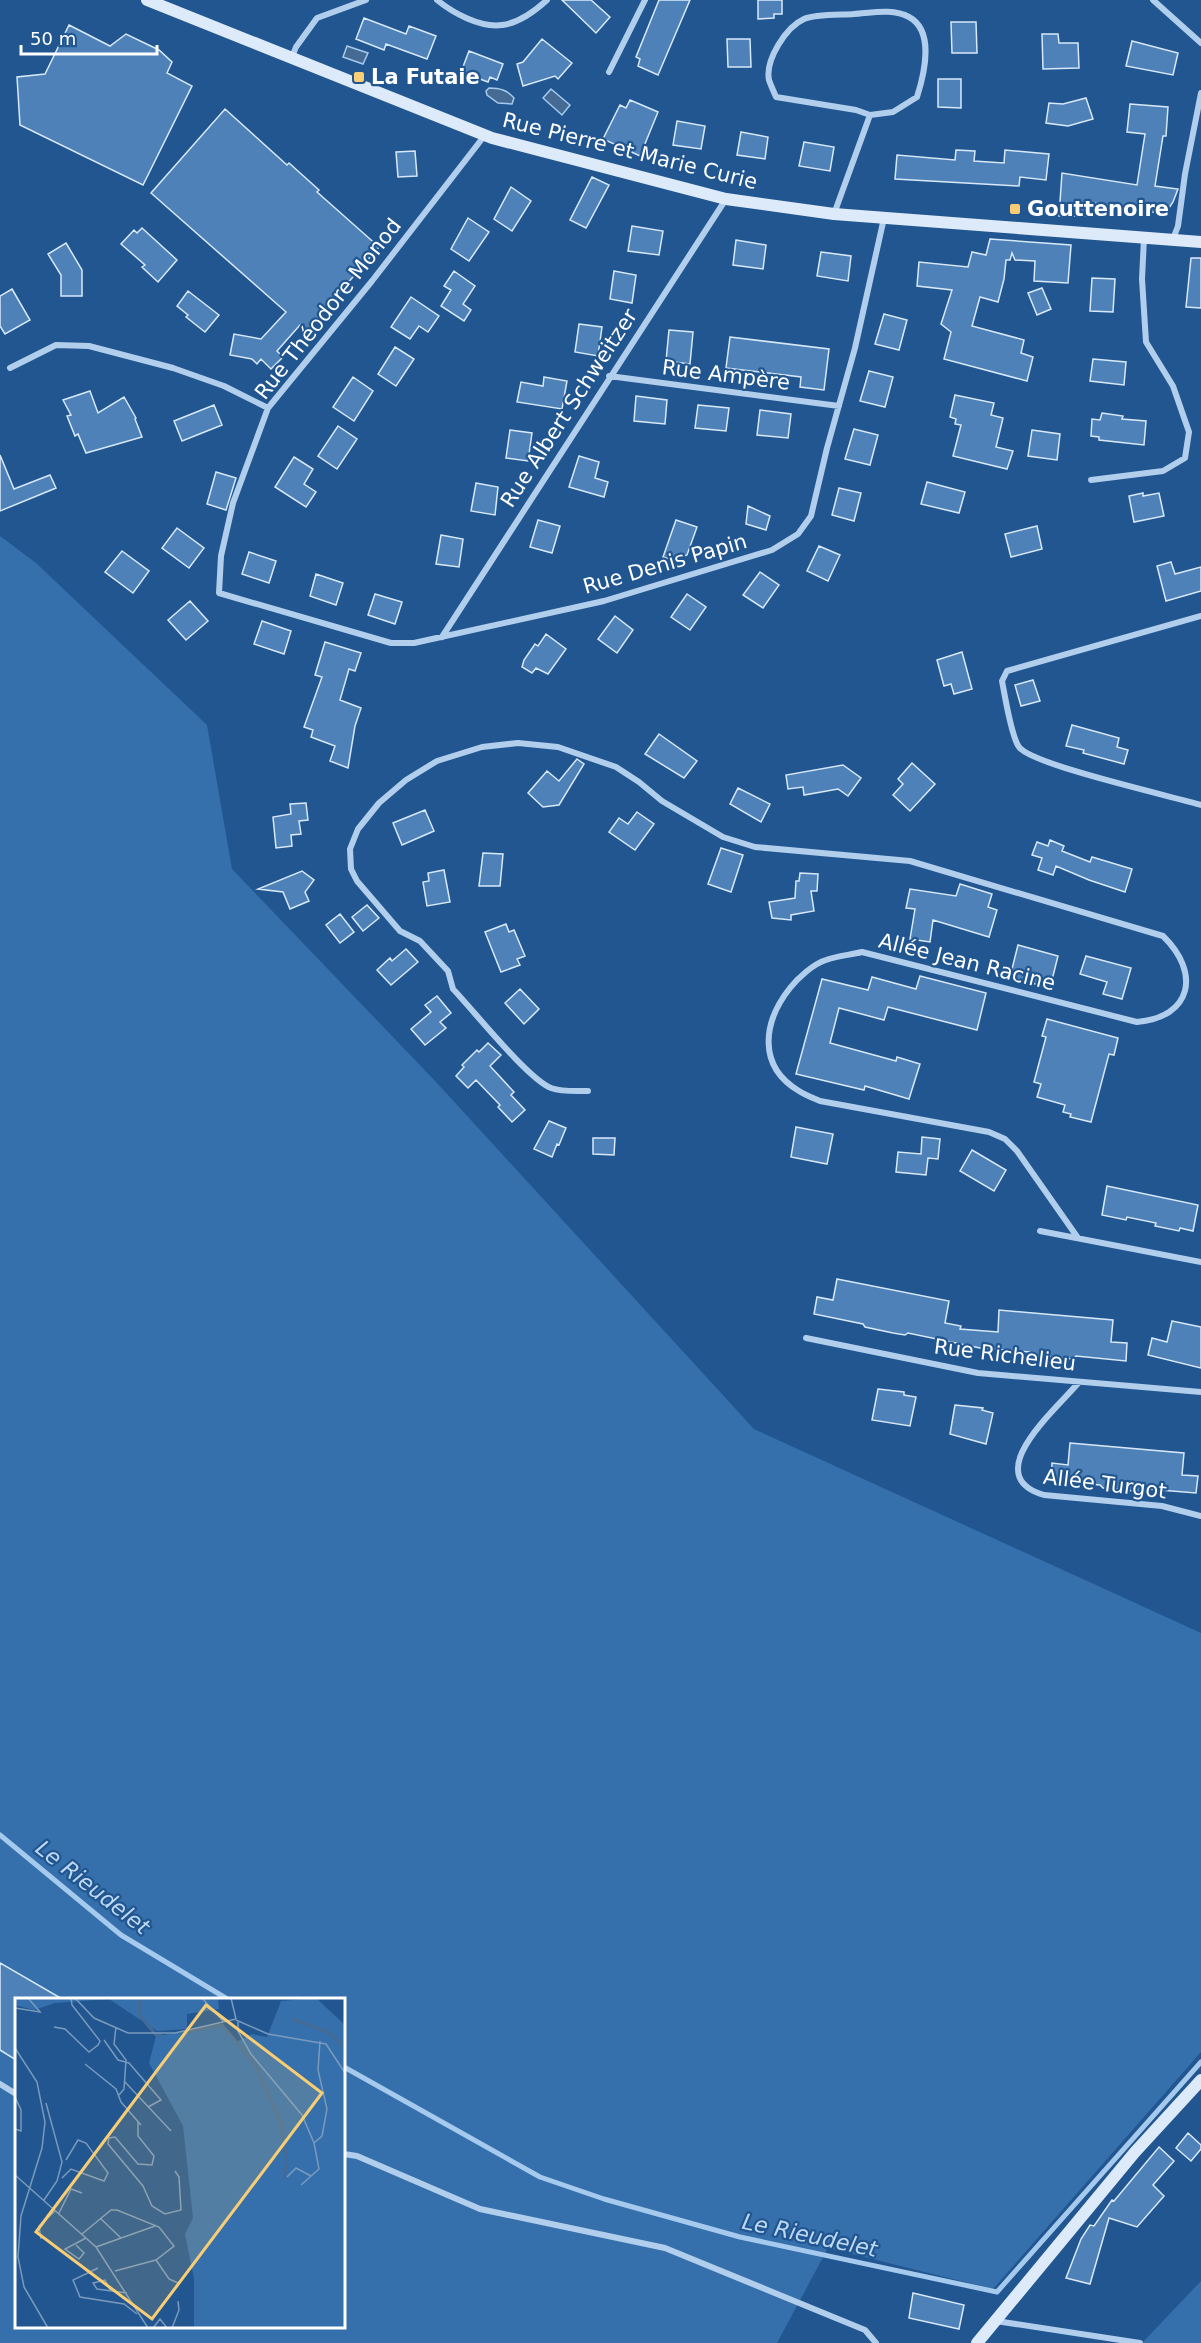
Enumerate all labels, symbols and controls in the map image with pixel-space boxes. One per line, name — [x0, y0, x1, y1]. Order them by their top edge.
scale bar — [21, 18, 158, 56]
text: 50 m — [30, 28, 76, 49]
place label: La Futaie — [371, 65, 480, 89]
marker: La Futaie — [352, 70, 366, 84]
street label: Rue Pierre et Marie Curie — [500, 108, 760, 194]
place label: Gouttenoire — [1027, 197, 1169, 221]
marker: Gouttenoire — [1008, 202, 1022, 216]
street label: Rue Théodore Monod — [250, 214, 406, 404]
street label: Rue Albert Schweitzer — [496, 304, 642, 512]
street label: Rue Ampère — [661, 355, 791, 395]
street label: Rue Denis Papin — [580, 529, 750, 599]
street label: Allée Jean Racine — [876, 928, 1058, 996]
street label: Rue Richelieu — [933, 1334, 1077, 1376]
street label: Allée Turgot — [1042, 1465, 1168, 1503]
water label: Le Rieudelet — [31, 1835, 156, 1940]
inset map — [15, 1998, 345, 2328]
water label: Le Rieudelet — [740, 2209, 881, 2262]

